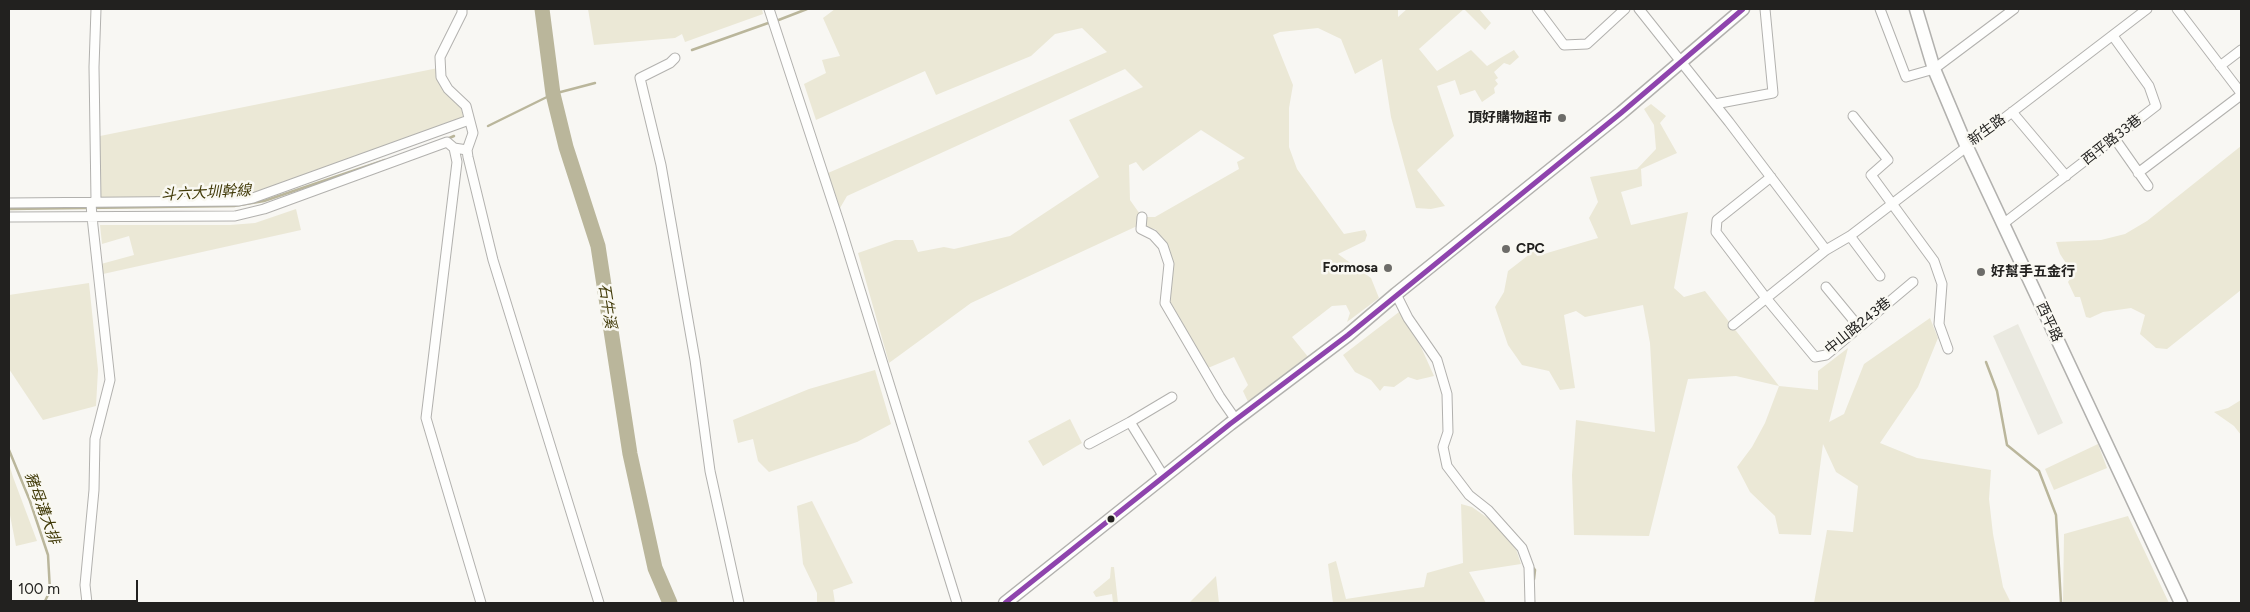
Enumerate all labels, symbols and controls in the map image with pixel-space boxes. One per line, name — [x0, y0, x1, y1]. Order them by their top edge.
place label: 頂好購物超市 — [1468, 110, 1552, 126]
street label: 新生路 — [1965, 111, 2009, 149]
street label: 西平路33巷 — [2079, 111, 2145, 169]
marker: 頂好購物超市 — [1556, 112, 1568, 124]
water label: 斗六大圳幹線 — [161, 182, 251, 204]
place label: CPC — [1516, 241, 1545, 257]
marker: CPC — [1500, 243, 1512, 255]
place label: Formosa — [1323, 260, 1378, 276]
marker: Formosa — [1382, 262, 1394, 274]
place label: 好幫手五金行 — [1991, 264, 2075, 280]
marker: 好幫手五金行 — [1975, 266, 1987, 278]
water label: 石牛溪 — [595, 282, 619, 330]
street label: 中山路243巷 — [1822, 294, 1894, 358]
street label: 西平路 — [2033, 299, 2065, 345]
water label: 豬母溝大排 — [21, 470, 63, 546]
unlabelled marker — [1106, 514, 1116, 524]
scale bar — [12, 570, 140, 602]
text: 100 m — [18, 580, 60, 598]

